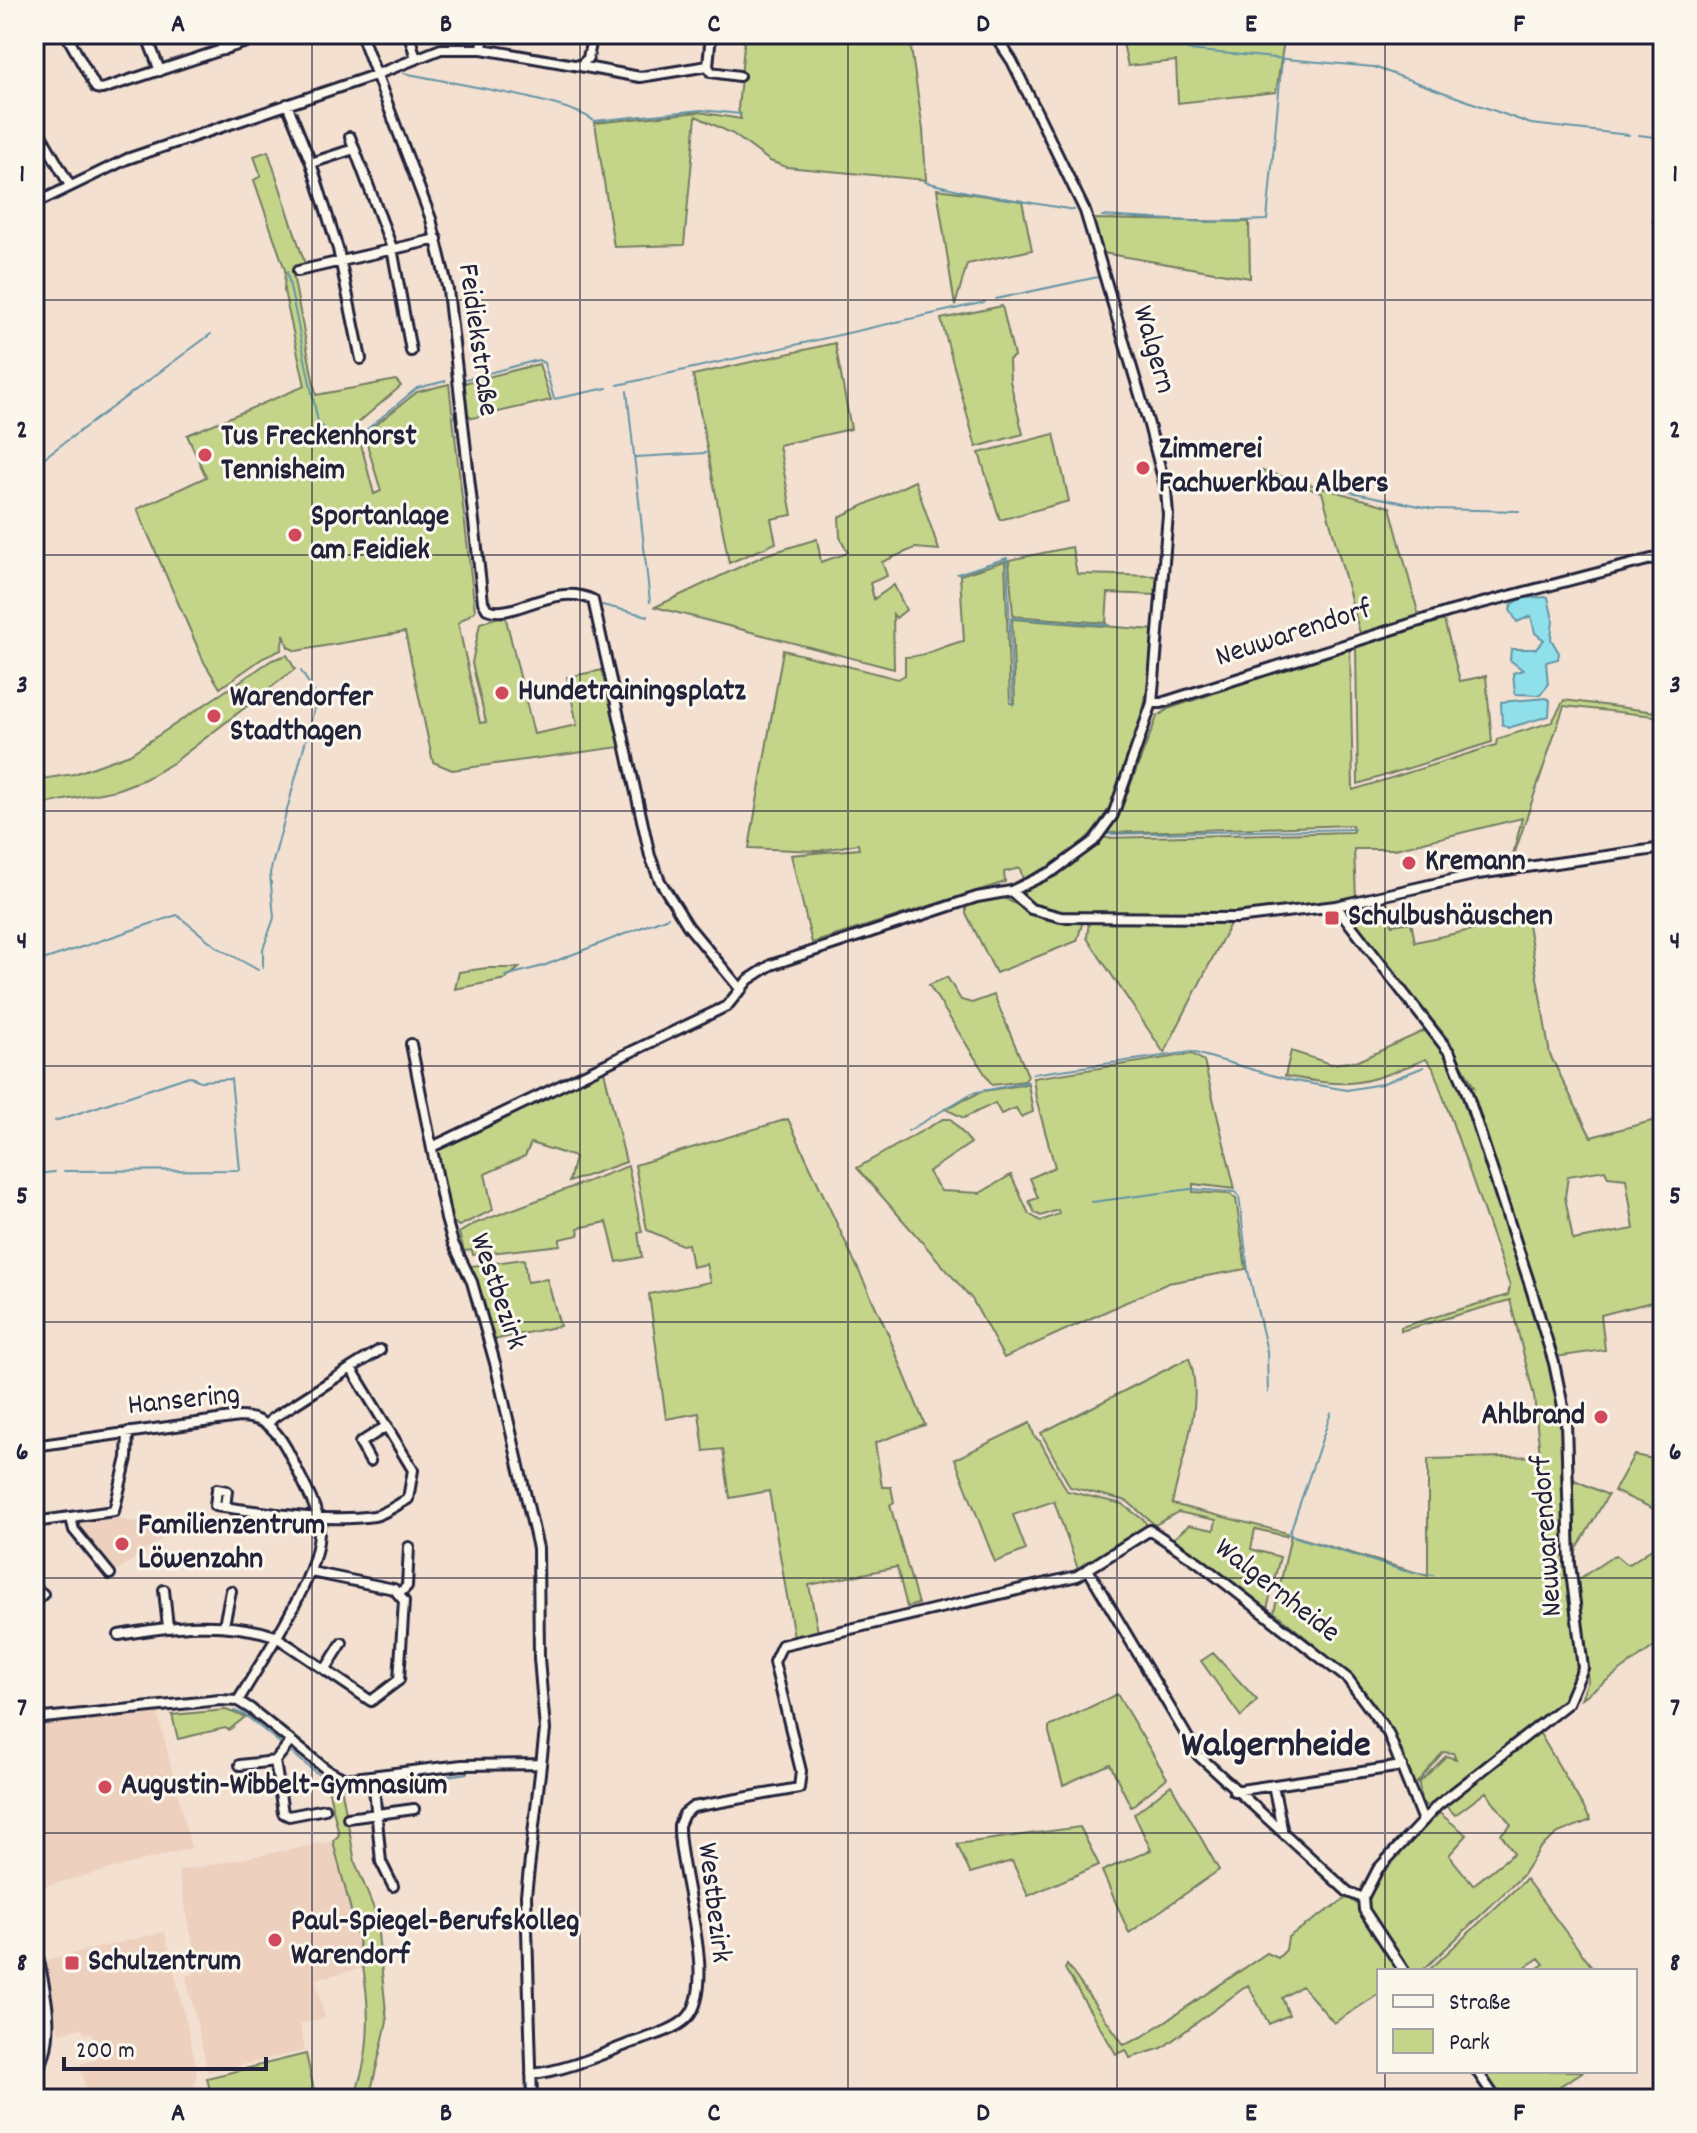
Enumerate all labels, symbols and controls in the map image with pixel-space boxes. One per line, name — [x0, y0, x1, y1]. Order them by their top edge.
text: A — [171, 7, 185, 44]
text: B — [440, 7, 452, 44]
text: C — [708, 7, 721, 44]
text: D — [976, 7, 990, 44]
text: E — [1245, 7, 1257, 44]
text: F — [1513, 7, 1525, 44]
text: 1 — [19, 157, 25, 194]
text: 1 — [1672, 157, 1678, 194]
street label: Feidiekstraße — [444, 261, 508, 419]
street label: Walgern — [1119, 301, 1185, 399]
text: 2 — [16, 413, 28, 450]
text: 2 — [1669, 413, 1681, 450]
place label: Tus Freckenhorst Tennisheim — [221, 417, 416, 494]
place label: Zimmerei Fachwerkbau Albers — [1159, 430, 1389, 507]
marker: Tus Freckenhorst Tennisheim — [196, 446, 214, 464]
marker: Zimmerei Fachwerkbau Albers — [1134, 459, 1152, 477]
place label: Sportanlage am Feidiek — [311, 497, 449, 574]
marker: Sportanlage am Feidiek — [286, 526, 304, 544]
street label: Neuwarendorf — [1210, 589, 1379, 680]
text: 3 — [16, 668, 28, 705]
text: 3 — [1669, 668, 1681, 705]
place label: Hundetrainingsplatz — [518, 672, 746, 715]
place label: Warendorfer Stadthagen — [230, 678, 374, 755]
marker: Hundetrainingsplatz — [493, 684, 511, 702]
marker: Warendorfer Stadthagen — [205, 707, 223, 725]
place label: Kremann — [1425, 842, 1526, 885]
marker: Kremann — [1400, 854, 1418, 872]
place label: Schulbushäuschen — [1348, 897, 1553, 940]
marker: Schulbushäuschen — [1323, 909, 1341, 927]
text: 4 — [17, 924, 27, 961]
text: 4 — [1670, 924, 1680, 961]
text: 5 — [16, 1179, 28, 1216]
text: 5 — [1669, 1179, 1681, 1216]
street label: Westbezirk — [456, 1228, 536, 1356]
street label: Hansering — [126, 1375, 242, 1429]
place label: Ahlbrand — [1482, 1396, 1585, 1439]
marker: Ahlbrand — [1592, 1408, 1610, 1426]
text: 6 — [16, 1435, 28, 1472]
text: 6 — [1669, 1435, 1681, 1472]
street label: Neuwarendorf — [1522, 1452, 1576, 1618]
place label: Familienzentrum Löwenzahn — [138, 1506, 325, 1583]
street label: Walgernheide — [1204, 1529, 1348, 1655]
marker: Familienzentrum Löwenzahn — [113, 1535, 131, 1553]
text: 7 — [17, 1691, 27, 1728]
text: 7 — [1670, 1691, 1680, 1728]
district label: Walgernheide — [1181, 1720, 1371, 1775]
place label: Augustin-Wibbelt-Gymnasium — [121, 1766, 448, 1809]
marker: Augustin-Wibbelt-Gymnasium — [96, 1778, 114, 1796]
street label: Westbezirk — [683, 1841, 741, 1965]
place label: Paul-Spiegel-Berufskolleg Warendorf — [291, 1902, 579, 1979]
marker: Paul-Spiegel-Berufskolleg Warendorf — [266, 1931, 284, 1949]
place label: Schulzentrum — [88, 1942, 241, 1985]
text: 8 — [17, 1946, 27, 1983]
text: 8 — [1670, 1946, 1680, 1983]
marker: Schulzentrum — [63, 1954, 81, 1972]
legend — [1377, 1969, 1637, 2073]
text: Straße — [1449, 1987, 1511, 2021]
scale bar — [64, 2021, 266, 2071]
text: Park — [1449, 2027, 1490, 2061]
text: 200 m — [76, 2035, 135, 2069]
text: A — [171, 2096, 185, 2133]
text: B — [440, 2096, 452, 2133]
text: C — [708, 2096, 721, 2133]
text: D — [976, 2096, 990, 2133]
text: E — [1245, 2096, 1257, 2133]
text: F — [1513, 2096, 1525, 2133]

